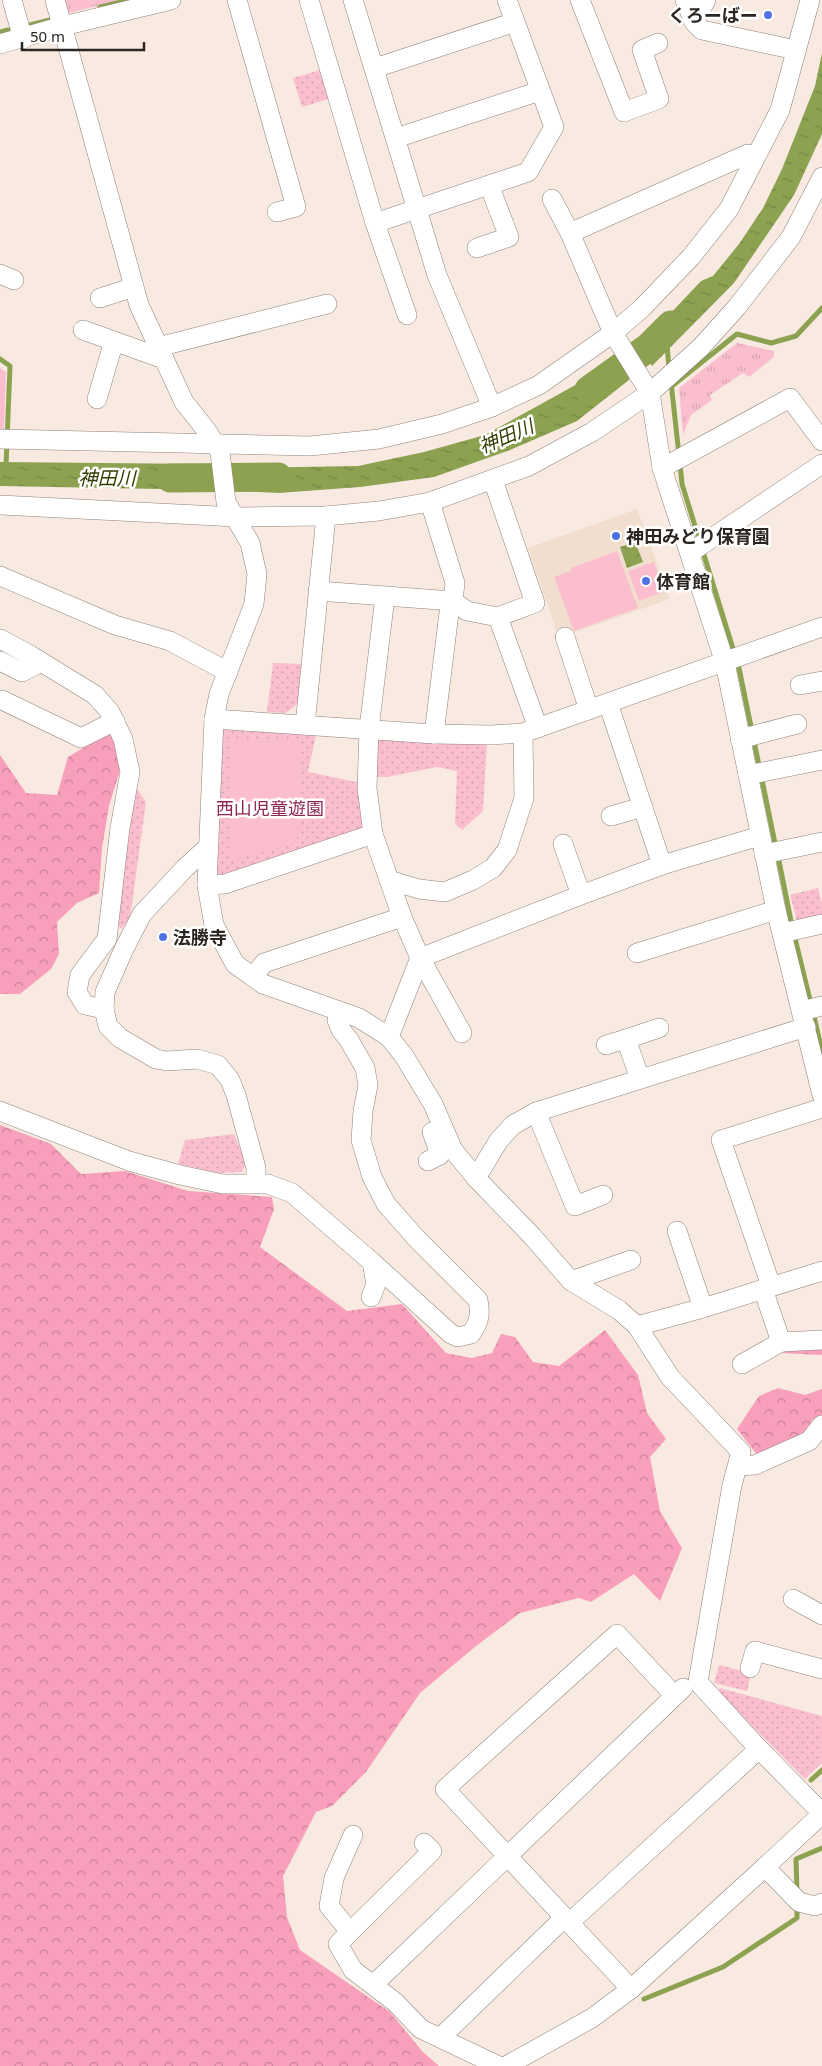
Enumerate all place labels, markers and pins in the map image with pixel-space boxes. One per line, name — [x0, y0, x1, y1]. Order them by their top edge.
place label: くろーばー — [668, 3, 758, 27]
marker: くろーばー — [762, 9, 774, 21]
place label: 神田みどり保育園 — [626, 524, 770, 548]
marker: 神田みどり保育園 — [610, 530, 622, 542]
place label: 体育館 — [656, 569, 710, 593]
marker: 体育館 — [640, 575, 652, 587]
place label: 法勝寺 — [173, 925, 227, 949]
marker: 法勝寺 — [157, 931, 169, 943]

